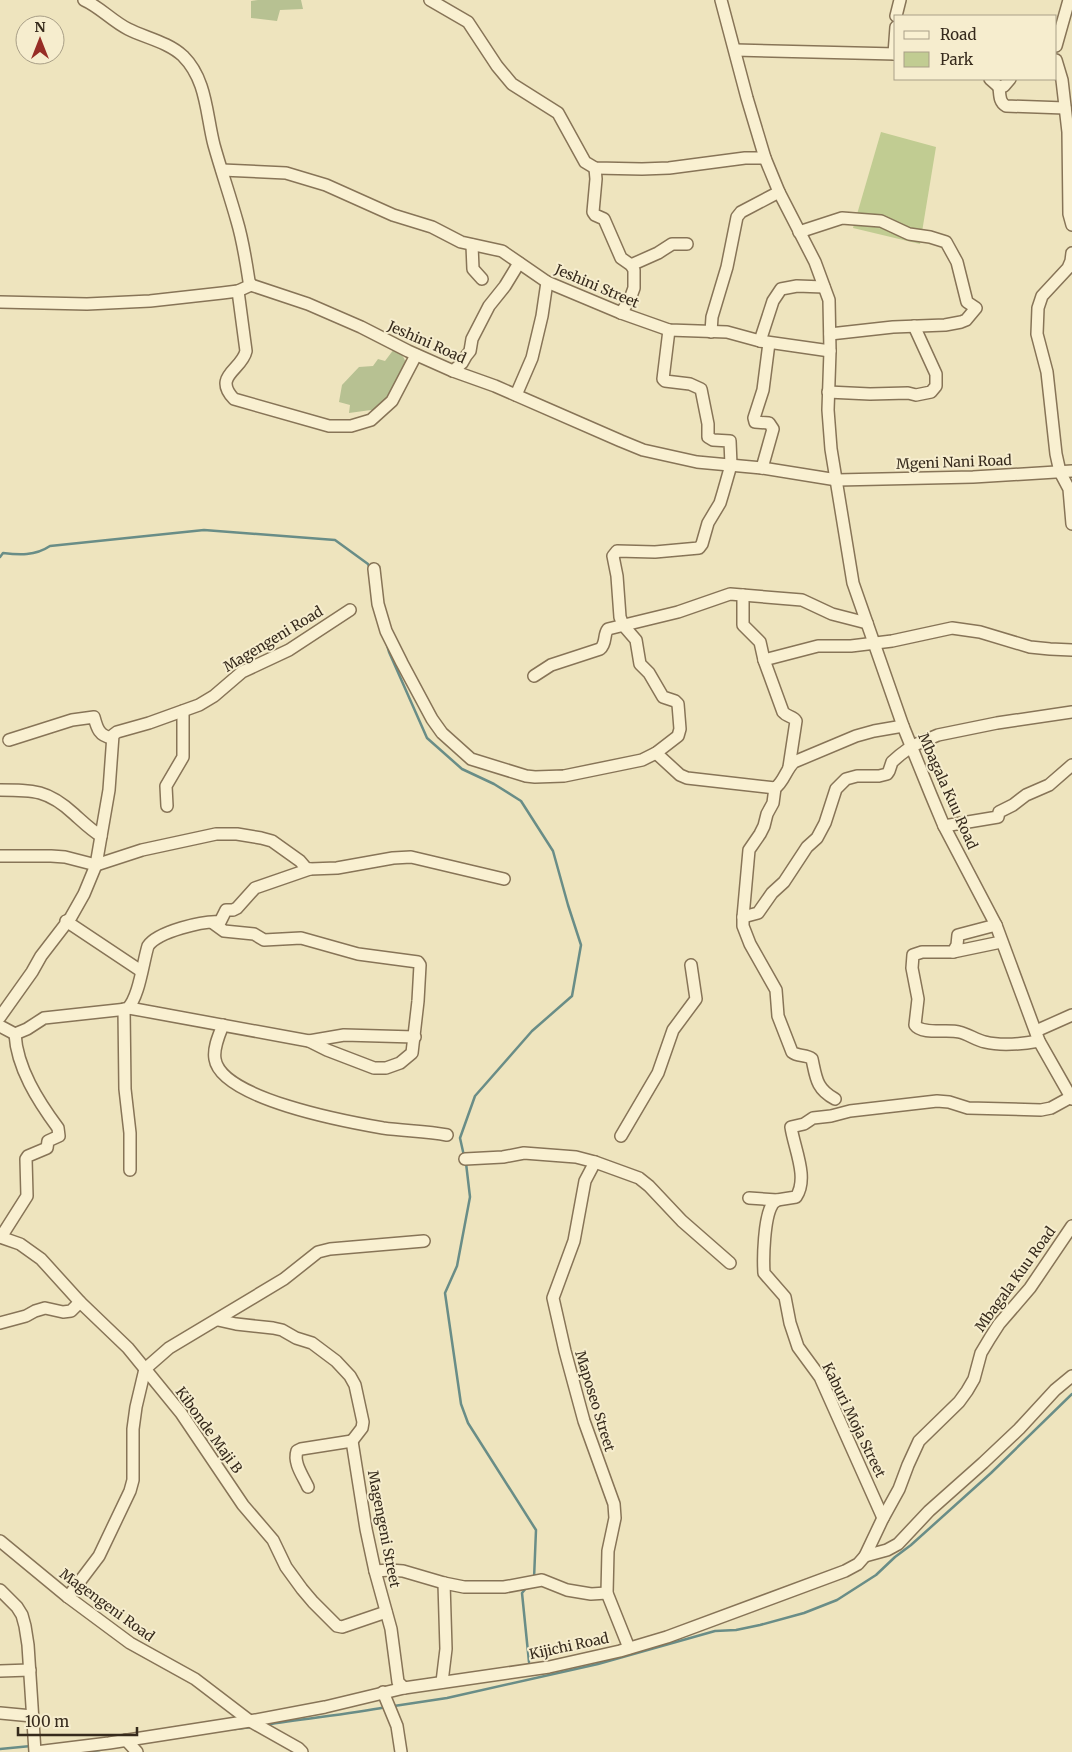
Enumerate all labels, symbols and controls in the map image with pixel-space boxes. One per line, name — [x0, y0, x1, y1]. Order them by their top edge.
north arrow — [15, 15, 65, 65]
legend — [894, 15, 1057, 80]
text: N — [34, 18, 46, 36]
text: Road — [940, 25, 976, 44]
text: Park — [940, 50, 974, 69]
street label: Jeshini Street — [551, 260, 642, 312]
street label: Jeshini Road — [384, 316, 469, 367]
street label: Mgeni Nani Road — [896, 451, 1013, 473]
street label: Magengeni Road — [220, 602, 326, 676]
street label: Mbagala Kuu Road — [914, 730, 982, 852]
street label: Mbagala Kuu Road — [971, 1223, 1059, 1335]
street label: Maposeo Street — [571, 1348, 619, 1454]
street label: Kaburi Moja Street — [818, 1360, 890, 1481]
street label: Kibonde Maji B — [172, 1383, 246, 1477]
street label: Magengeni Street — [364, 1469, 404, 1590]
street label: Magengeni Road — [56, 1565, 158, 1646]
street label: Kijichi Road — [528, 1629, 611, 1663]
scale bar — [18, 1704, 136, 1736]
text: 100 m — [25, 1712, 69, 1731]

